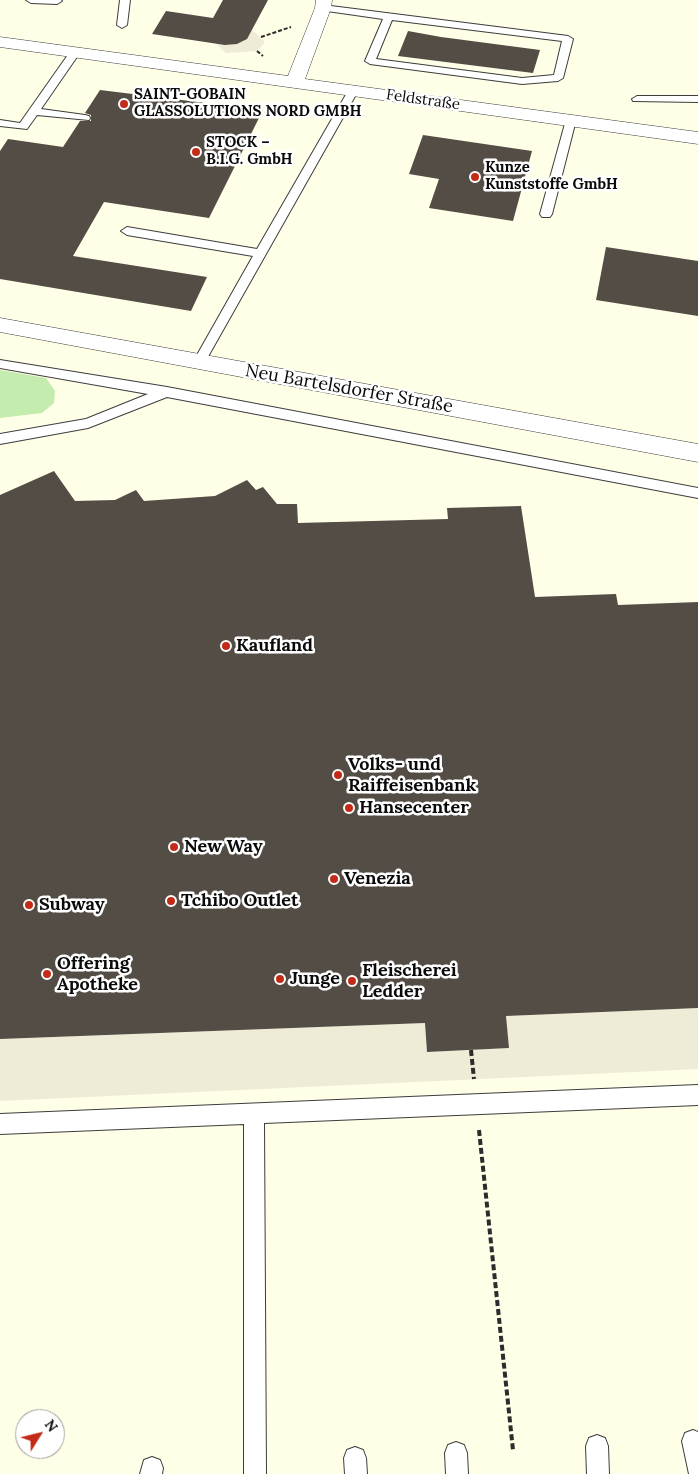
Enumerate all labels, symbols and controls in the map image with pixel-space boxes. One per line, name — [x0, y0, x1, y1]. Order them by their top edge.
place label: SAINT-GOBAIN GLASSOLUTIONS NORD GMBH — [134, 86, 362, 121]
street label: Feldstraße — [385, 86, 461, 114]
marker: SAINT-GOBAIN GLASSOLUTIONS NORD GMBH — [118, 98, 130, 110]
place label: STOCK – B.I.G. GmbH — [206, 134, 292, 169]
marker: STOCK – B.I.G. GmbH — [190, 146, 202, 158]
place label: Kunze Kunststoffe GmbH — [485, 159, 618, 194]
marker: Kunze Kunststoffe GmbH — [469, 171, 481, 183]
street label: Neu Bartelsdorfer Straße — [243, 360, 455, 418]
place label: Kaufland — [236, 635, 313, 657]
marker: Kaufland — [220, 640, 232, 652]
place label: Volks- und Raiffeisenbank — [348, 754, 476, 796]
marker: Volks- und Raiffeisenbank — [332, 769, 344, 781]
place label: Hansecenter — [359, 797, 469, 819]
marker: Hansecenter — [343, 802, 355, 814]
place label: New Way — [184, 836, 263, 858]
marker: New Way — [168, 841, 180, 853]
place label: Venezia — [344, 868, 411, 890]
marker: Venezia — [328, 873, 340, 885]
place label: Tchibo Outlet — [181, 890, 298, 912]
place label: Subway — [39, 894, 105, 916]
marker: Tchibo Outlet — [165, 895, 177, 907]
marker: Subway — [23, 899, 35, 911]
place label: Offering Apotheke — [57, 953, 138, 996]
place label: Fleischerei Ledder — [362, 960, 457, 1002]
marker: Offering Apotheke — [41, 968, 53, 980]
place label: Junge — [290, 968, 340, 990]
marker: Junge — [274, 973, 286, 985]
marker: Fleischerei Ledder — [346, 975, 358, 987]
north arrow — [15, 1409, 65, 1459]
text: N — [41, 1416, 62, 1435]

